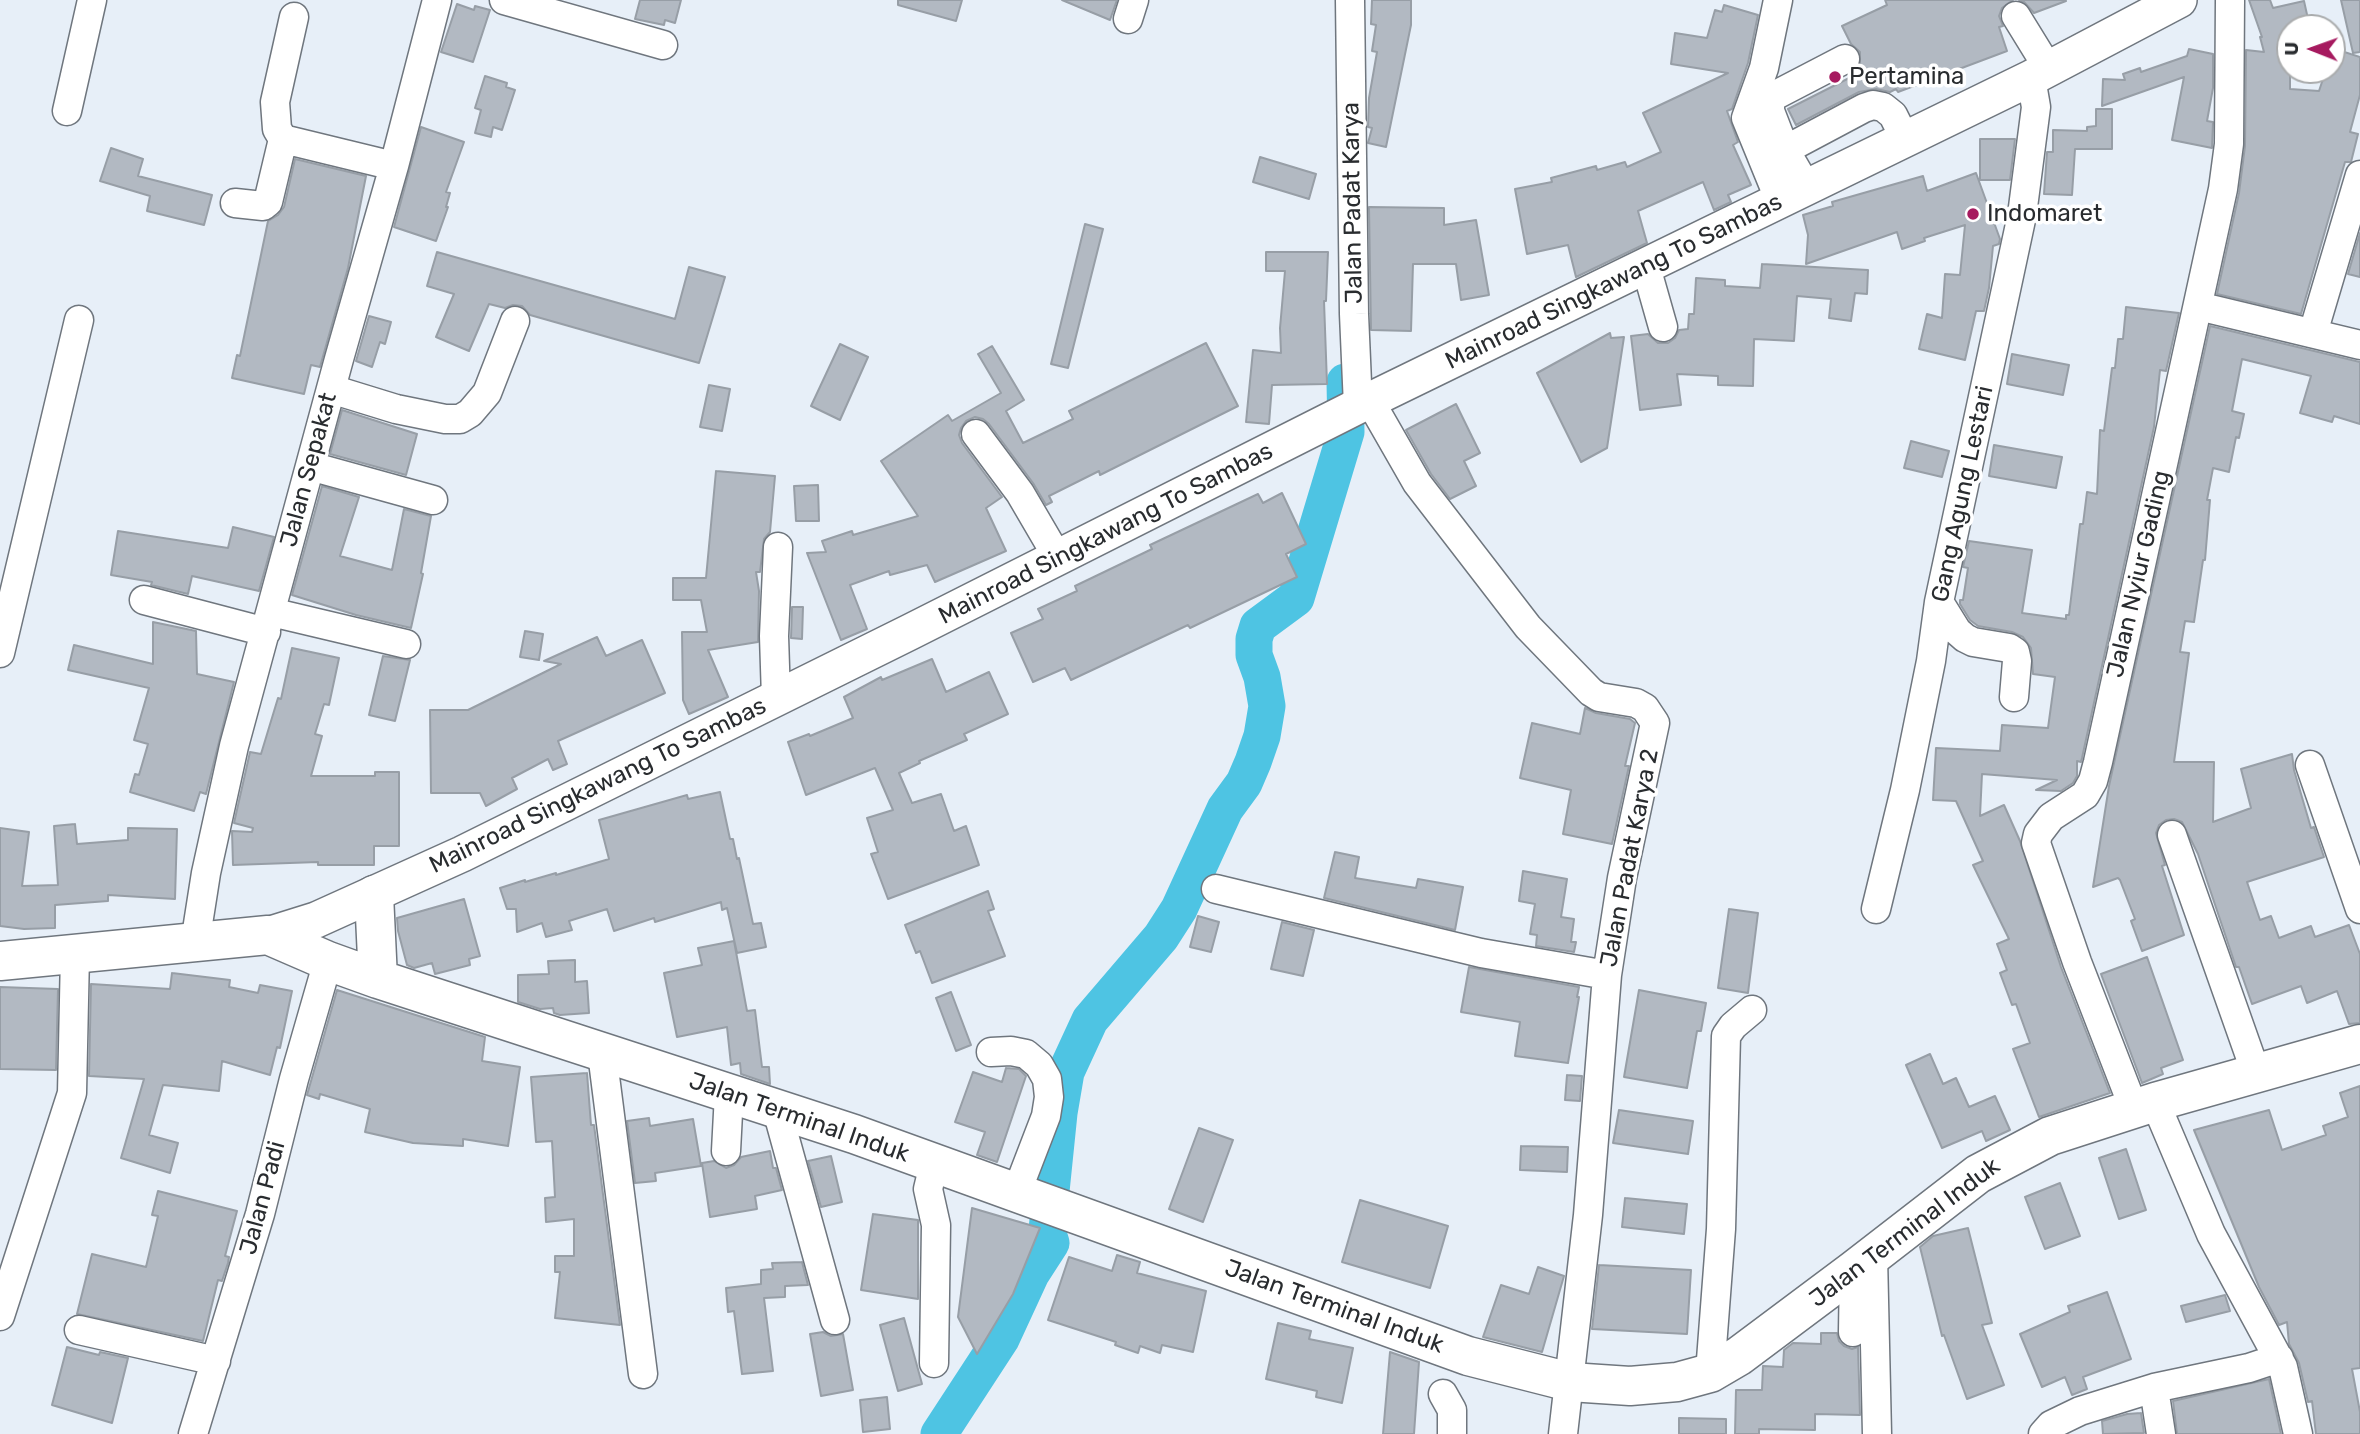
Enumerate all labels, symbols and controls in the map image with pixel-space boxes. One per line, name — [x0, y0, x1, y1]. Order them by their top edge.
north arrow — [2276, 14, 2346, 84]
text: U — [2280, 42, 2303, 56]
place label: Pertamina — [1849, 63, 1964, 91]
marker: Pertamina — [1827, 69, 1843, 85]
street label: Jalan Padat Karya — [1337, 102, 1369, 304]
street label: Mainroad Singkawang To Sambas — [1441, 188, 1787, 376]
place label: Indomaret — [1987, 200, 2102, 228]
marker: Indomaret — [1965, 206, 1981, 222]
street label: Gang Agung Lestari — [1926, 383, 2000, 605]
street label: Jalan Sepakat — [275, 390, 343, 550]
street label: Mainroad Singkawang To Sambas — [934, 437, 1278, 631]
street label: Jalan Nyiur Gading — [2101, 468, 2177, 680]
street label: Mainroad Singkawang To Sambas — [425, 692, 771, 880]
street label: Jalan Padat Karya 2 — [1595, 746, 1665, 970]
street label: Jalan Terminal Induk — [685, 1067, 913, 1169]
street label: Jalan Padi — [234, 1138, 292, 1258]
street label: Jalan Terminal Induk — [1804, 1152, 2006, 1314]
street label: Jalan Terminal Induk — [1221, 1254, 1447, 1360]

